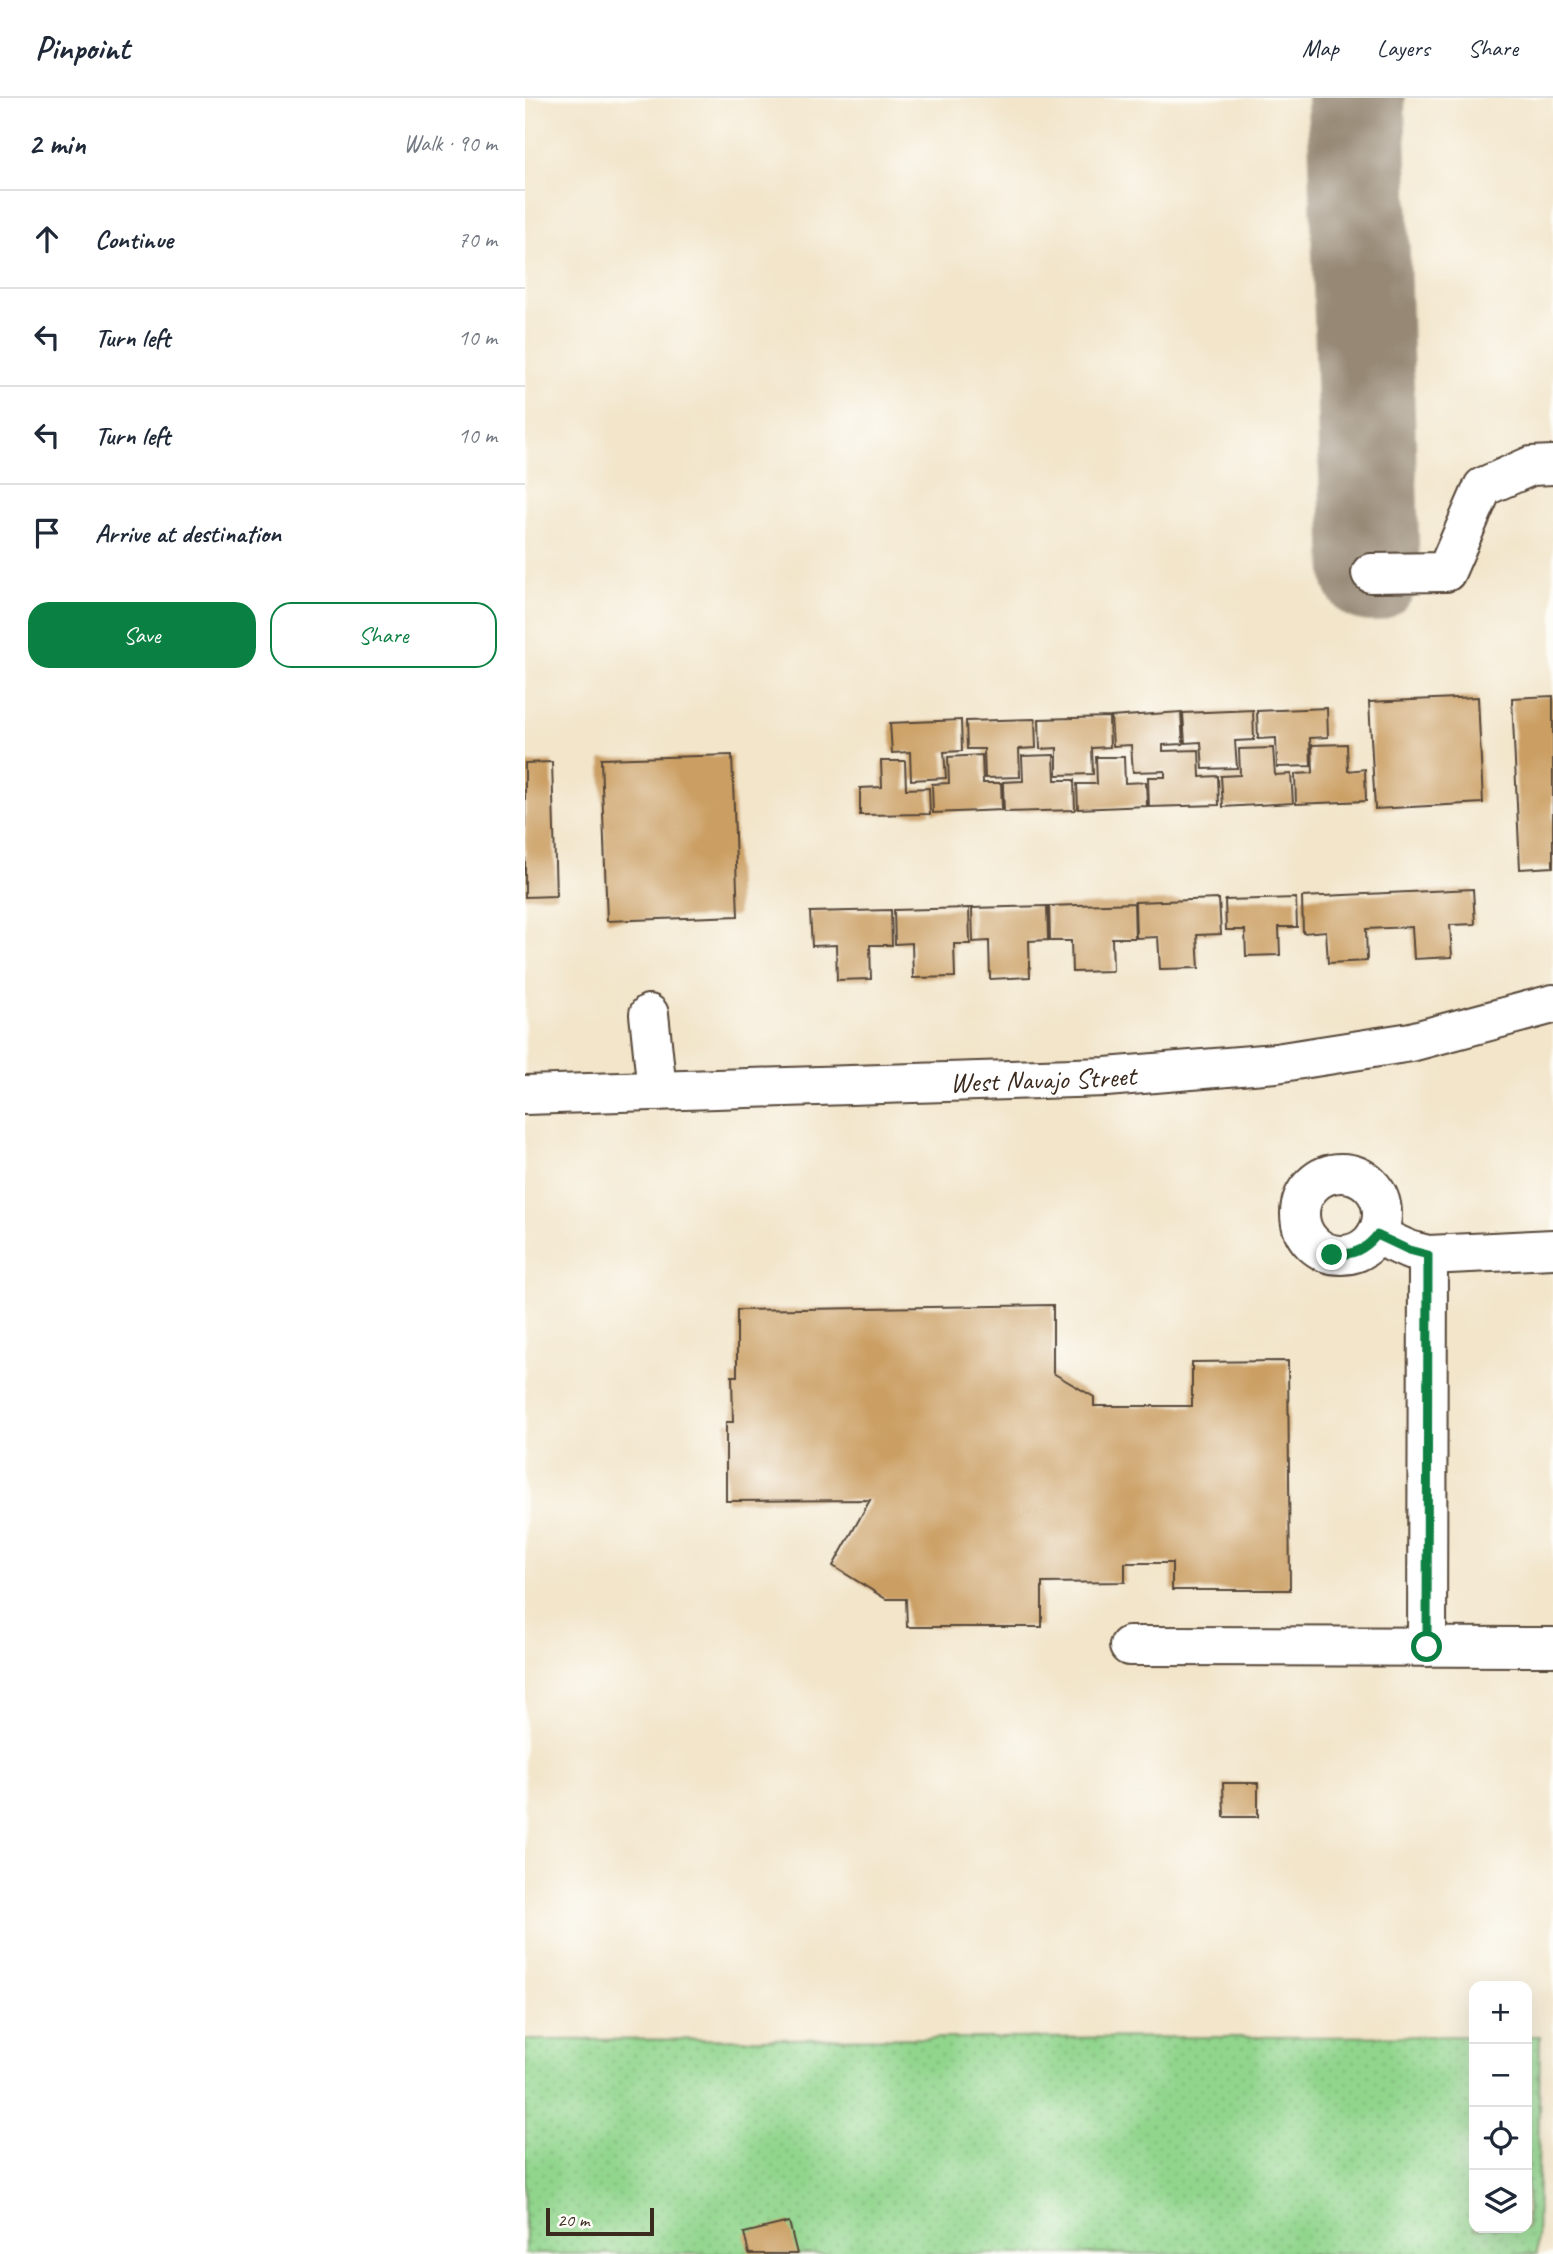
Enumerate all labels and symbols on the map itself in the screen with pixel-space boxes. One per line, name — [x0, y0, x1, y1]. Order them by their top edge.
street label: West Navajo Street — [949, 1057, 1140, 1099]
route end — [1316, 1239, 1347, 1270]
route start — [1411, 1631, 1442, 1662]
scale bar — [546, 2205, 655, 2237]

